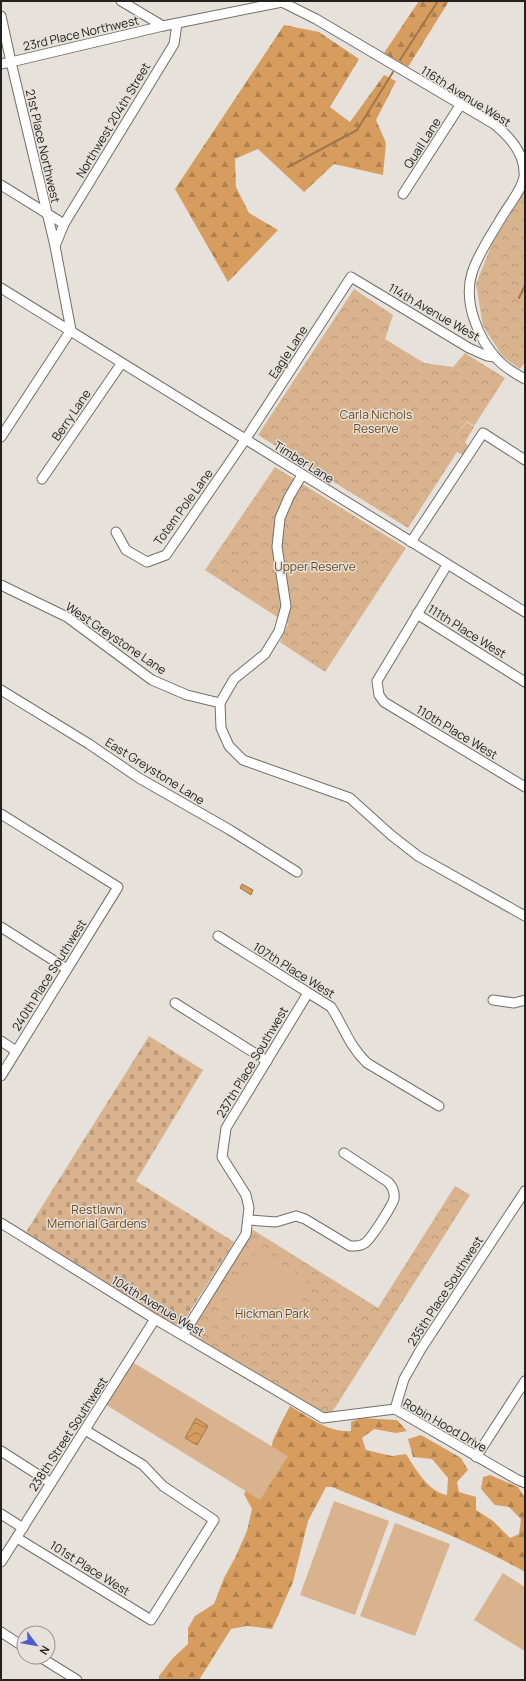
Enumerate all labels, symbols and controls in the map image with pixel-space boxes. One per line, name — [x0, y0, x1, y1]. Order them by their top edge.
street label: 23rd Place Northwest — [21, 11, 141, 55]
street label: Northwest 204th Street — [72, 59, 154, 181]
street label: 116th Avenue West — [418, 61, 514, 131]
street label: 21st Place Northwest — [22, 87, 64, 205]
street label: Quail Lane — [399, 114, 445, 172]
street label: 114th Avenue West — [385, 279, 483, 345]
street label: Eagle Lane — [265, 322, 311, 382]
street label: Berry Lane — [48, 386, 94, 444]
park label: Carla Nichols Reserve — [340, 406, 412, 437]
street label: Timber Lane — [271, 437, 337, 487]
street label: Totem Pole Lane — [149, 465, 217, 549]
park label: Upper Reserve — [274, 558, 356, 575]
street label: West Greystone Lane — [62, 598, 170, 678]
street label: 111th Place West — [425, 600, 510, 662]
street label: 110th Place West — [413, 701, 501, 763]
street label: East Greystone Lane — [102, 734, 208, 808]
street label: 240th Place Southwest — [8, 916, 90, 1034]
street label: 107th Place West — [250, 938, 338, 1002]
street label: 237th Place Southwest — [212, 1003, 292, 1121]
park label: Restlawn Memorial Gardens — [47, 1201, 147, 1232]
street label: 235th Place Southwest — [403, 1233, 487, 1349]
street label: 104th Avenue West — [108, 1272, 208, 1341]
park label: Hickman Park — [235, 1305, 310, 1322]
street label: 238th Street Southwest — [25, 1373, 111, 1494]
street label: Robin Hood Drive — [400, 1394, 490, 1456]
street label: 101st Place West — [47, 1537, 133, 1600]
north arrow — [16, 1625, 56, 1665]
text: N — [36, 1643, 53, 1658]

